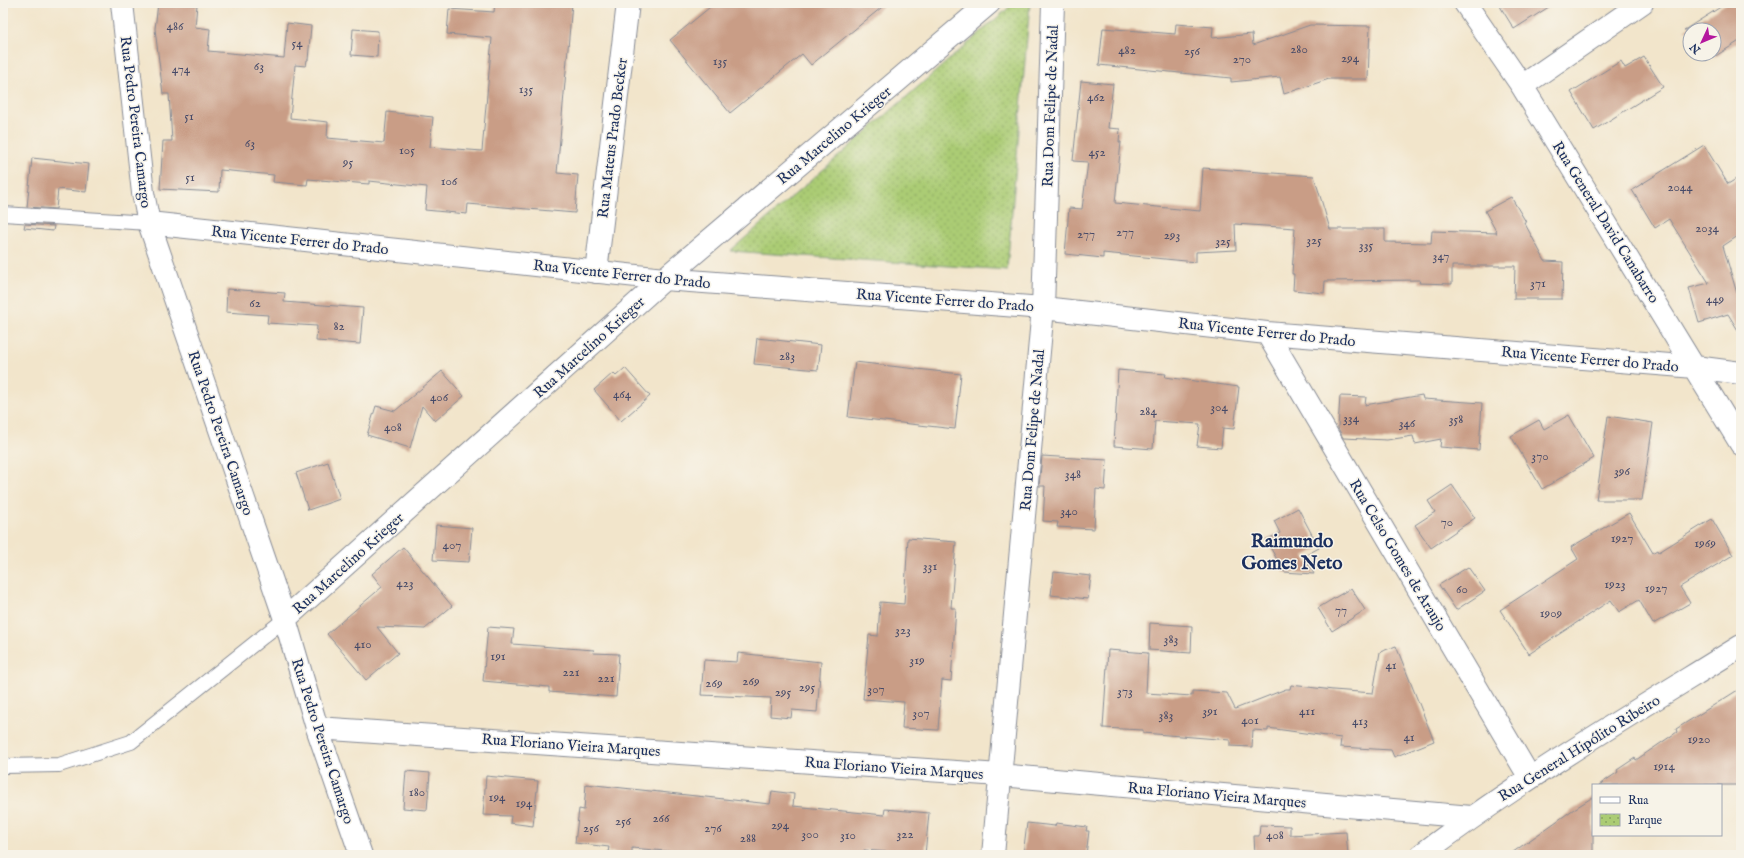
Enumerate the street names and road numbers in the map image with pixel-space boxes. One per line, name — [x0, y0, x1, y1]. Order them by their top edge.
street label: Rua Dom Felipe de Nadal — [1038, 24, 1063, 187]
street label: Rua Pedro Pereira Camargo — [116, 35, 155, 209]
street label: Rua Mateus Prado Becker — [593, 56, 632, 219]
street label: Rua Marcelino Krieger — [773, 82, 896, 189]
street label: Rua General David Canabarro — [1548, 138, 1663, 307]
street label: Rua Vicente Ferrer do Prado — [210, 222, 390, 259]
street label: Rua Vicente Ferrer do Prado — [532, 256, 712, 293]
street label: Rua Vicente Ferrer do Prado — [855, 285, 1035, 316]
street label: Rua Marcelino Krieger — [530, 292, 649, 402]
street label: Rua Vicente Ferrer do Prado — [1177, 314, 1357, 351]
street label: Rua Vicente Ferrer do Prado — [1500, 342, 1680, 377]
street label: Rua Dom Felipe de Nadal — [1016, 347, 1049, 512]
street label: Rua Pedro Pereira Camargo — [183, 348, 258, 518]
street label: Rua Celso Gomes de Araujo — [1345, 476, 1450, 635]
street label: Rua Marcelino Krieger — [289, 508, 408, 618]
street label: Rua Pedro Pereira Camargo — [287, 656, 358, 826]
street label: Rua General Hipólito Ribeiro — [1495, 691, 1663, 805]
street label: Rua Floriano Vieira Marques — [481, 730, 661, 761]
street label: Rua Floriano Vieira Marques — [804, 753, 984, 784]
street label: Rua Floriano Vieira Marques — [1127, 778, 1307, 813]

